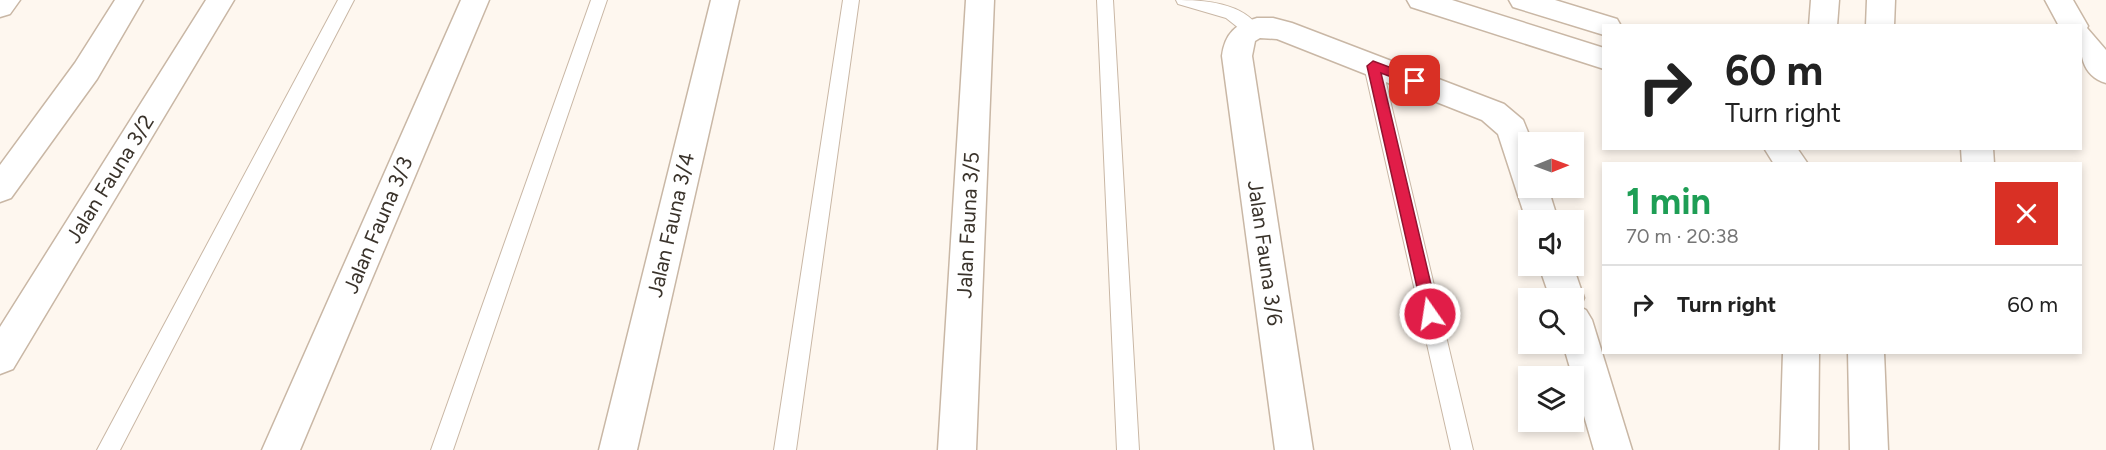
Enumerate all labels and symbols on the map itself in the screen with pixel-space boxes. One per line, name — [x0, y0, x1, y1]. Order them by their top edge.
pin — [1389, 55, 1440, 106]
street label: Jalan Fauna 3/2 — [60, 110, 159, 247]
north arrow — [1518, 132, 1584, 198]
street label: Jalan Fauna 3/4 — [642, 150, 699, 300]
street label: Jalan Fauna 3/5 — [951, 151, 984, 299]
street label: Jalan Fauna 3/3 — [337, 153, 418, 297]
street label: Jalan Fauna 3/6 — [1243, 179, 1288, 327]
position arrow — [1398, 282, 1462, 346]

